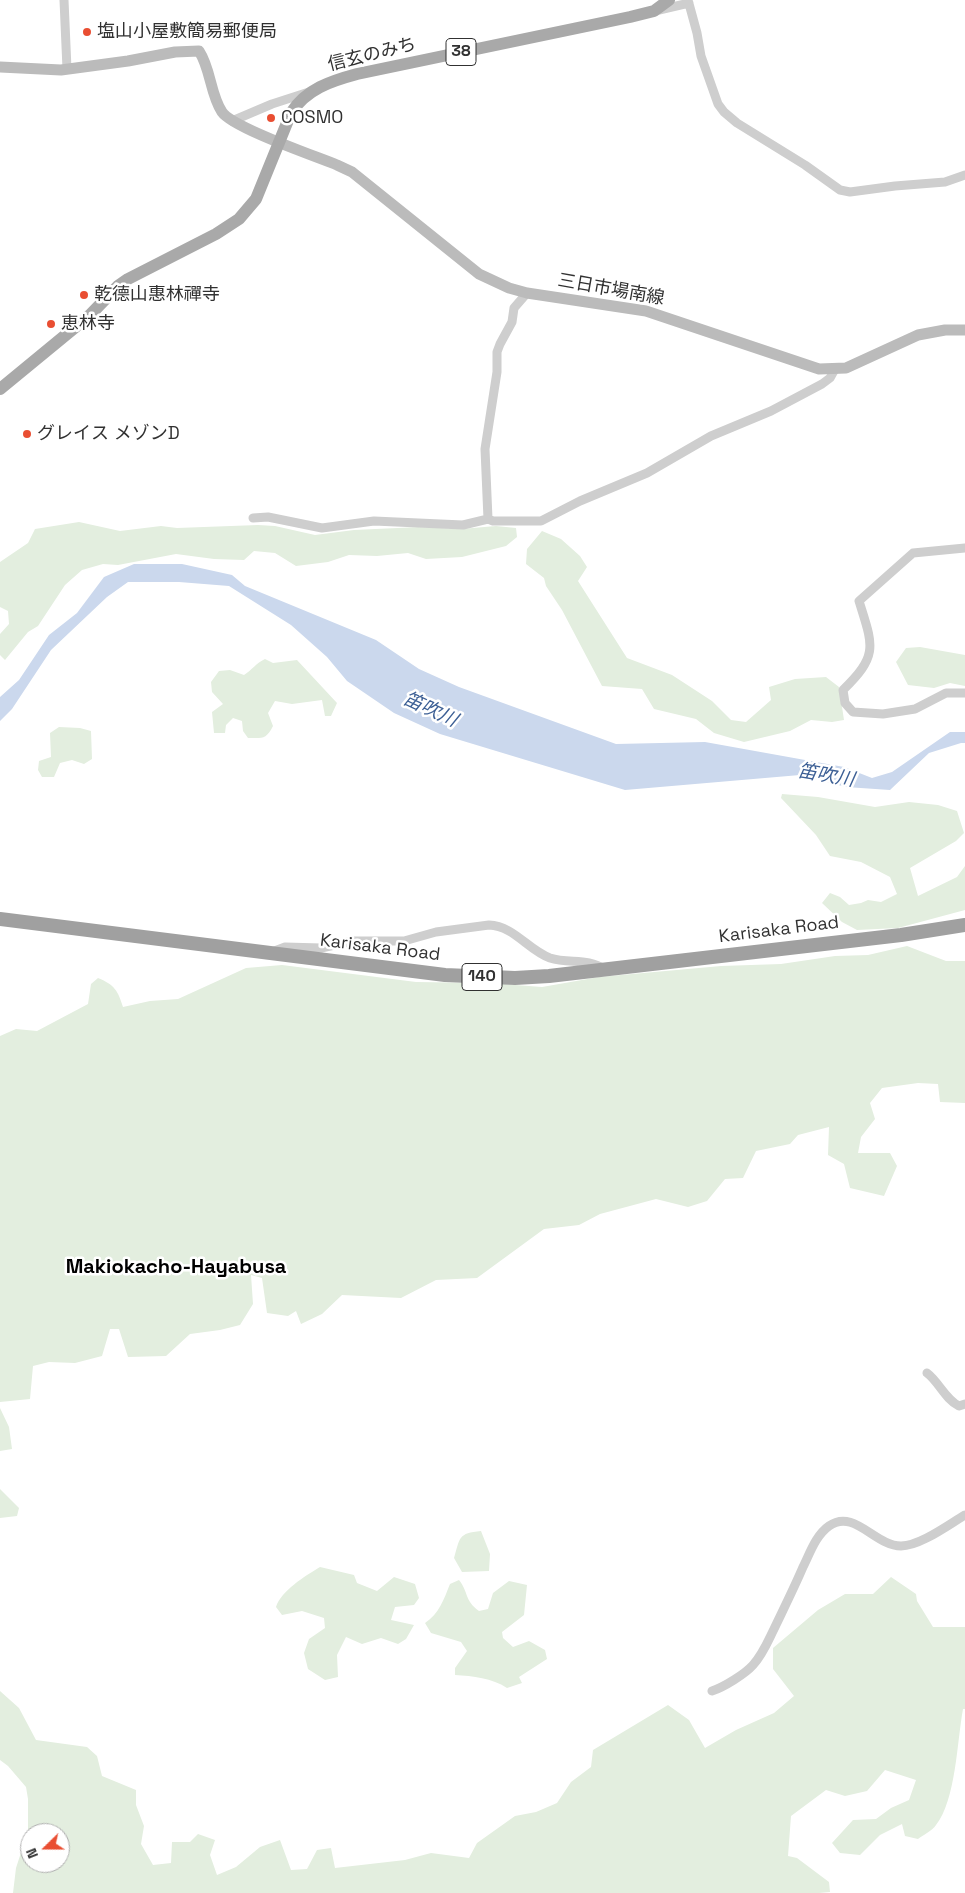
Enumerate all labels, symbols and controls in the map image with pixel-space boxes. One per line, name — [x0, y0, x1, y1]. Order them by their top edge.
place label: 塩山小屋敷簡易郵便局 — [97, 21, 277, 43]
marker: 塩山小屋敷簡易郵便局 — [81, 26, 93, 38]
street label: 信玄のみち — [326, 34, 418, 76]
road number: 38 — [446, 38, 476, 66]
place label: COSMO — [281, 107, 343, 129]
marker: COSMO — [265, 112, 277, 124]
street label: 三日市場南線 — [556, 270, 666, 310]
place label: 乾德山惠林禪寺 — [94, 284, 220, 306]
marker: 乾德山惠林禪寺 — [78, 289, 90, 301]
place label: 恵林寺 — [61, 313, 115, 335]
marker: 恵林寺 — [45, 318, 57, 330]
place label: グレイス メゾンD — [37, 423, 180, 445]
marker: グレイス メゾンD — [21, 428, 33, 440]
water label: 笛吹川 — [399, 688, 461, 732]
water label: 笛吹川 — [796, 760, 856, 792]
street label: Karisaka Road — [718, 912, 840, 948]
street label: Karisaka Road — [319, 930, 441, 966]
road number: 140 — [462, 964, 502, 990]
district label: Makiokacho-Hayabusa — [66, 1256, 286, 1280]
north arrow — [20, 1823, 70, 1873]
text: N — [22, 1846, 42, 1861]

